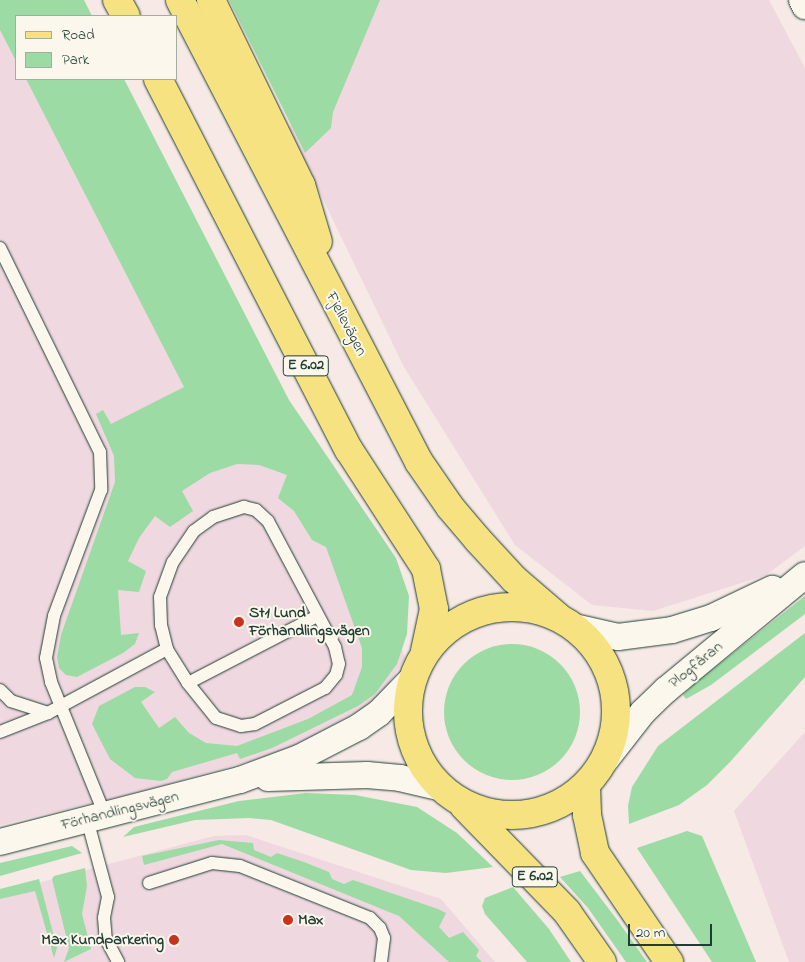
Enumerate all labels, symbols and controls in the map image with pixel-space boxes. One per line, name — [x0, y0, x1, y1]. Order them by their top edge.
legend — [15, 15, 178, 80]
text: Road — [62, 24, 95, 46]
text: Park — [62, 49, 89, 71]
street label: Fjelievägen — [321, 289, 371, 359]
road number: E 6.02 — [282, 354, 330, 378]
place label: St1 Lund Förhandlingsvägen — [249, 603, 370, 641]
marker: St1 Lund Förhandlingsvägen — [233, 616, 245, 628]
street label: Plogfåran — [665, 637, 727, 693]
street label: Förhandlingsvägen — [59, 787, 181, 835]
road number: E 6.02 — [511, 864, 559, 890]
place label: Max — [298, 910, 324, 930]
marker: Max — [282, 914, 294, 926]
scale bar — [630, 914, 714, 946]
text: 20 m — [636, 922, 665, 944]
place label: Max Kundparkering — [41, 930, 164, 950]
marker: Max Kundparkering — [168, 934, 180, 946]

